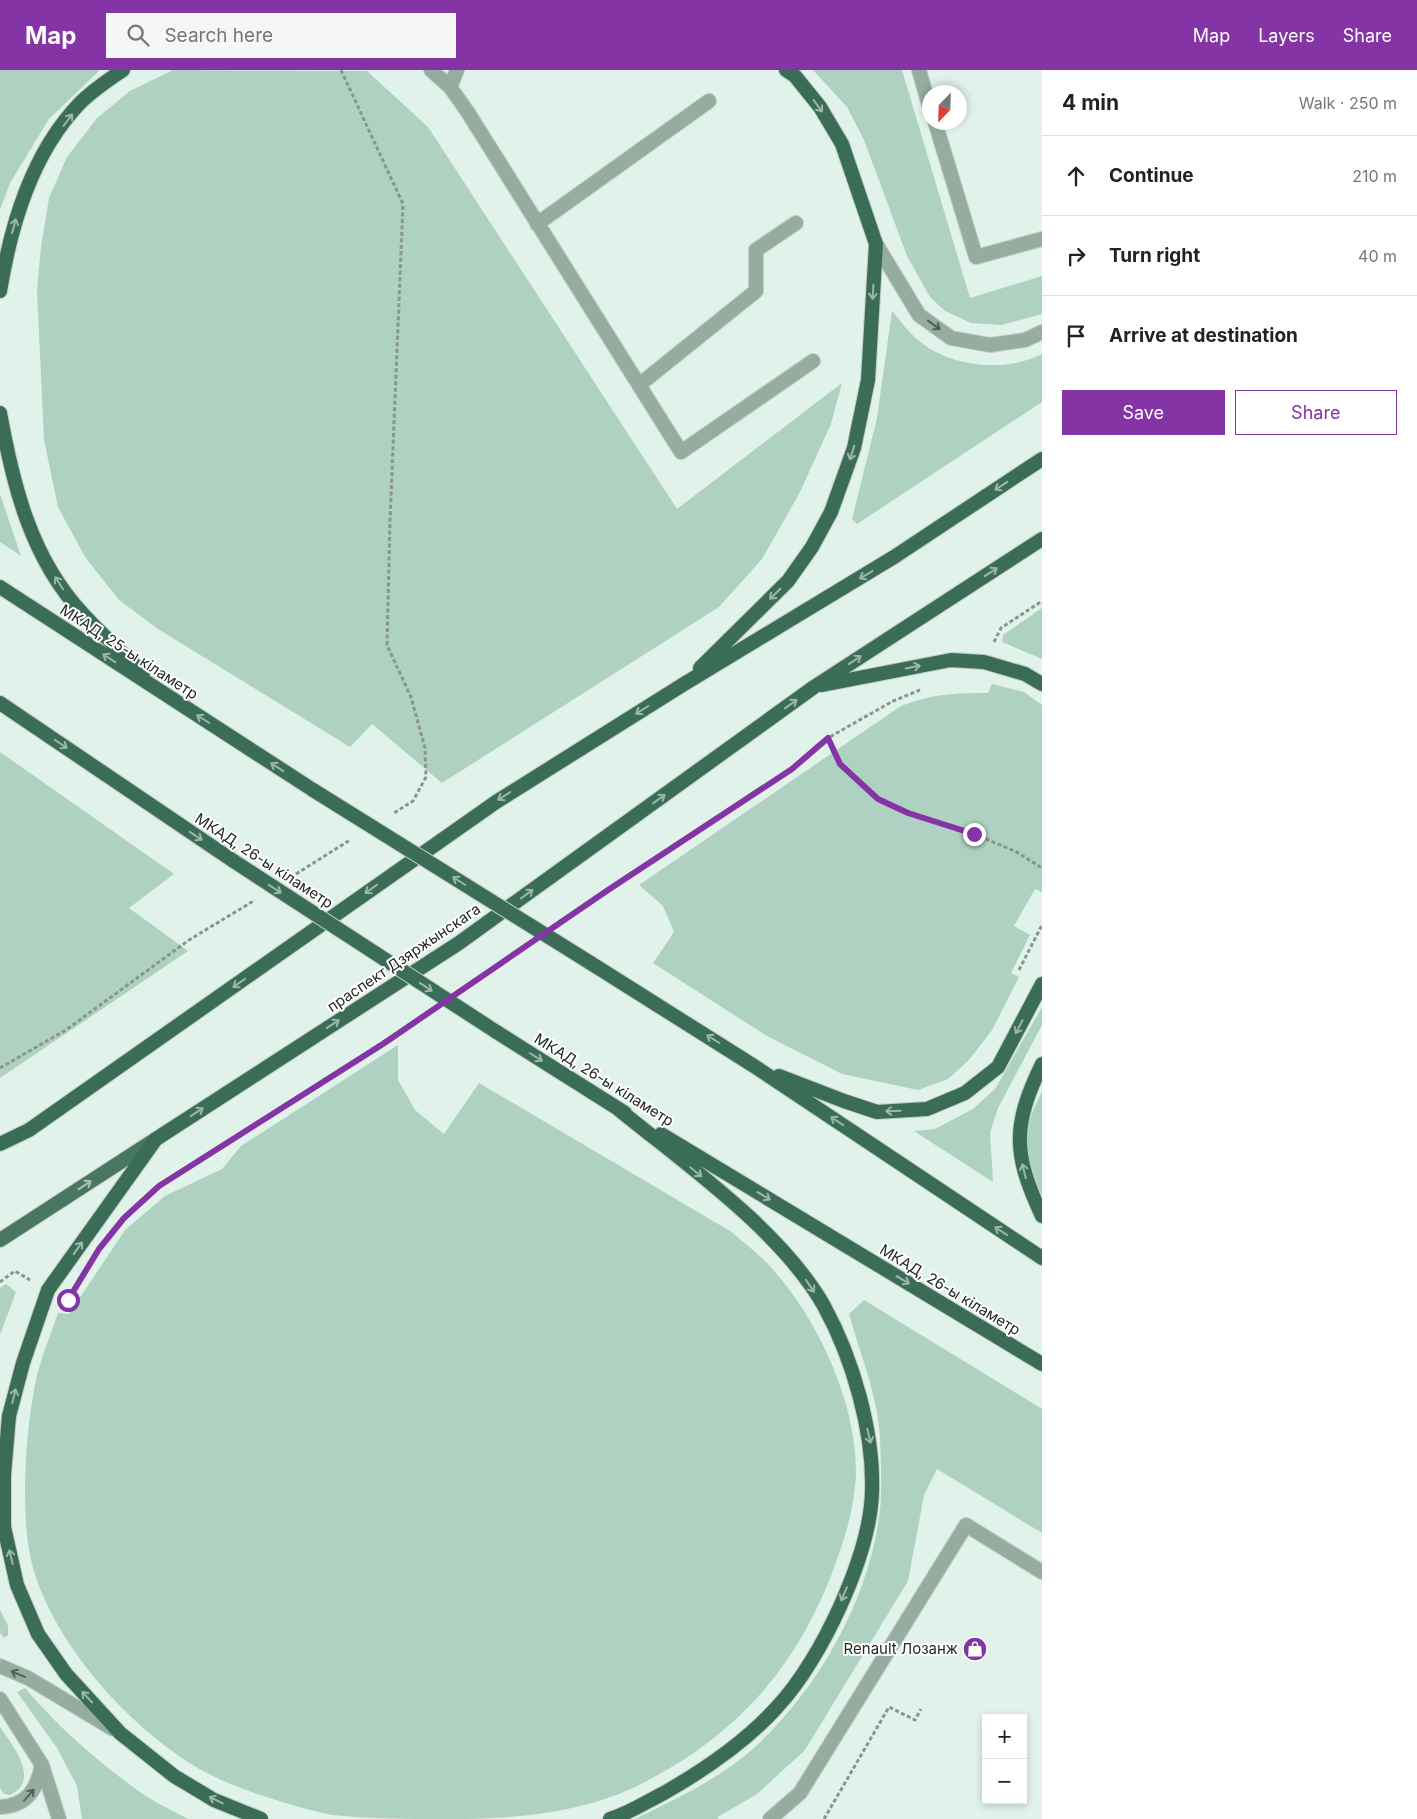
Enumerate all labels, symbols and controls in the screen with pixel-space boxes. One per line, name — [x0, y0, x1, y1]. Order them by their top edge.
search box — [106, 13, 456, 58]
text: Map — [25, 21, 76, 50]
icon: search — [124, 21, 152, 49]
text: Search here — [164, 24, 273, 47]
text: Map — [1193, 25, 1230, 46]
text: Layers — [1258, 25, 1315, 46]
text: Share — [1343, 25, 1392, 46]
north arrow — [922, 85, 967, 130]
text: 4 min — [1062, 90, 1119, 115]
text: Walk · 250 m — [1299, 93, 1397, 113]
one-way arrow — [813, 99, 823, 113]
one-way arrow — [62, 114, 73, 127]
icon: ahead — [1062, 162, 1090, 190]
text: Continue — [1109, 164, 1194, 187]
text: 210 m — [1352, 166, 1397, 186]
one-way arrow — [9, 218, 19, 234]
icon: right — [1062, 242, 1090, 270]
text: Turn right — [1109, 244, 1200, 267]
text: 40 m — [1358, 246, 1397, 266]
one-way arrow — [869, 284, 878, 300]
one-way arrow — [927, 320, 940, 331]
icon: arrive — [1062, 322, 1090, 350]
text: Arrive at destination — [1109, 324, 1298, 347]
button: Save — [1062, 390, 1225, 435]
button: Share — [1235, 390, 1397, 435]
one-way arrow — [846, 445, 856, 461]
one-way arrow — [995, 481, 1009, 491]
one-way arrow — [984, 566, 998, 577]
one-way arrow — [859, 570, 873, 580]
one-way arrow — [54, 576, 64, 590]
one-way arrow — [769, 588, 781, 600]
street label: МКАД, 25-ы кіламетр — [57, 600, 202, 703]
one-way arrow — [103, 653, 117, 663]
one-way arrow — [847, 655, 861, 665]
one-way arrow — [905, 662, 921, 672]
one-way arrow — [783, 698, 797, 709]
one-way arrow — [636, 705, 650, 715]
one-way arrow — [197, 713, 211, 723]
one-way arrow — [53, 740, 67, 750]
one-way arrow — [270, 761, 284, 772]
one-way arrow — [498, 791, 512, 801]
one-way arrow — [652, 794, 666, 804]
street label: МКАД, 26-ы кіламетр — [192, 809, 337, 912]
route end — [963, 823, 986, 846]
one-way arrow — [189, 830, 203, 841]
one-way arrow — [452, 875, 466, 885]
one-way arrow — [268, 884, 282, 894]
one-way arrow — [364, 884, 378, 894]
one-way arrow — [520, 889, 534, 899]
street label: праспект Дзяржынскага — [323, 899, 484, 1016]
one-way arrow — [232, 978, 246, 988]
one-way arrow — [419, 982, 433, 992]
one-way arrow — [326, 1019, 340, 1029]
one-way arrow — [1014, 1019, 1023, 1034]
street label: МКАД, 26-ы кіламетр — [531, 1029, 678, 1130]
one-way arrow — [706, 1034, 720, 1044]
one-way arrow — [529, 1052, 543, 1062]
one-way arrow — [885, 1106, 901, 1115]
one-way arrow — [190, 1107, 204, 1117]
one-way arrow — [831, 1116, 845, 1126]
one-way arrow — [1019, 1164, 1029, 1180]
one-way arrow — [689, 1166, 702, 1178]
one-way arrow — [78, 1179, 92, 1190]
one-way arrow — [756, 1192, 770, 1202]
one-way arrow — [995, 1226, 1009, 1236]
street label: МКАД, 26-ы кіламетр — [876, 1240, 1024, 1339]
one-way arrow — [73, 1242, 83, 1256]
one-way arrow — [895, 1276, 909, 1286]
one-way arrow — [805, 1279, 816, 1293]
route start — [57, 1289, 80, 1312]
one-way arrow — [10, 1388, 19, 1404]
one-way arrow — [865, 1428, 874, 1444]
one-way arrow — [6, 1549, 15, 1565]
one-way arrow — [839, 1586, 849, 1601]
shop icon: Renault Лозанж — [962, 1636, 988, 1662]
place label: Renault Лозанж — [844, 1639, 958, 1658]
one-way arrow — [11, 1668, 26, 1678]
one-way arrow — [81, 1691, 93, 1704]
map controls — [982, 1714, 1027, 1804]
button: + — [982, 1714, 1027, 1759]
button: − — [982, 1759, 1027, 1804]
one-way arrow — [24, 1788, 35, 1801]
one-way arrow — [209, 1795, 224, 1804]

